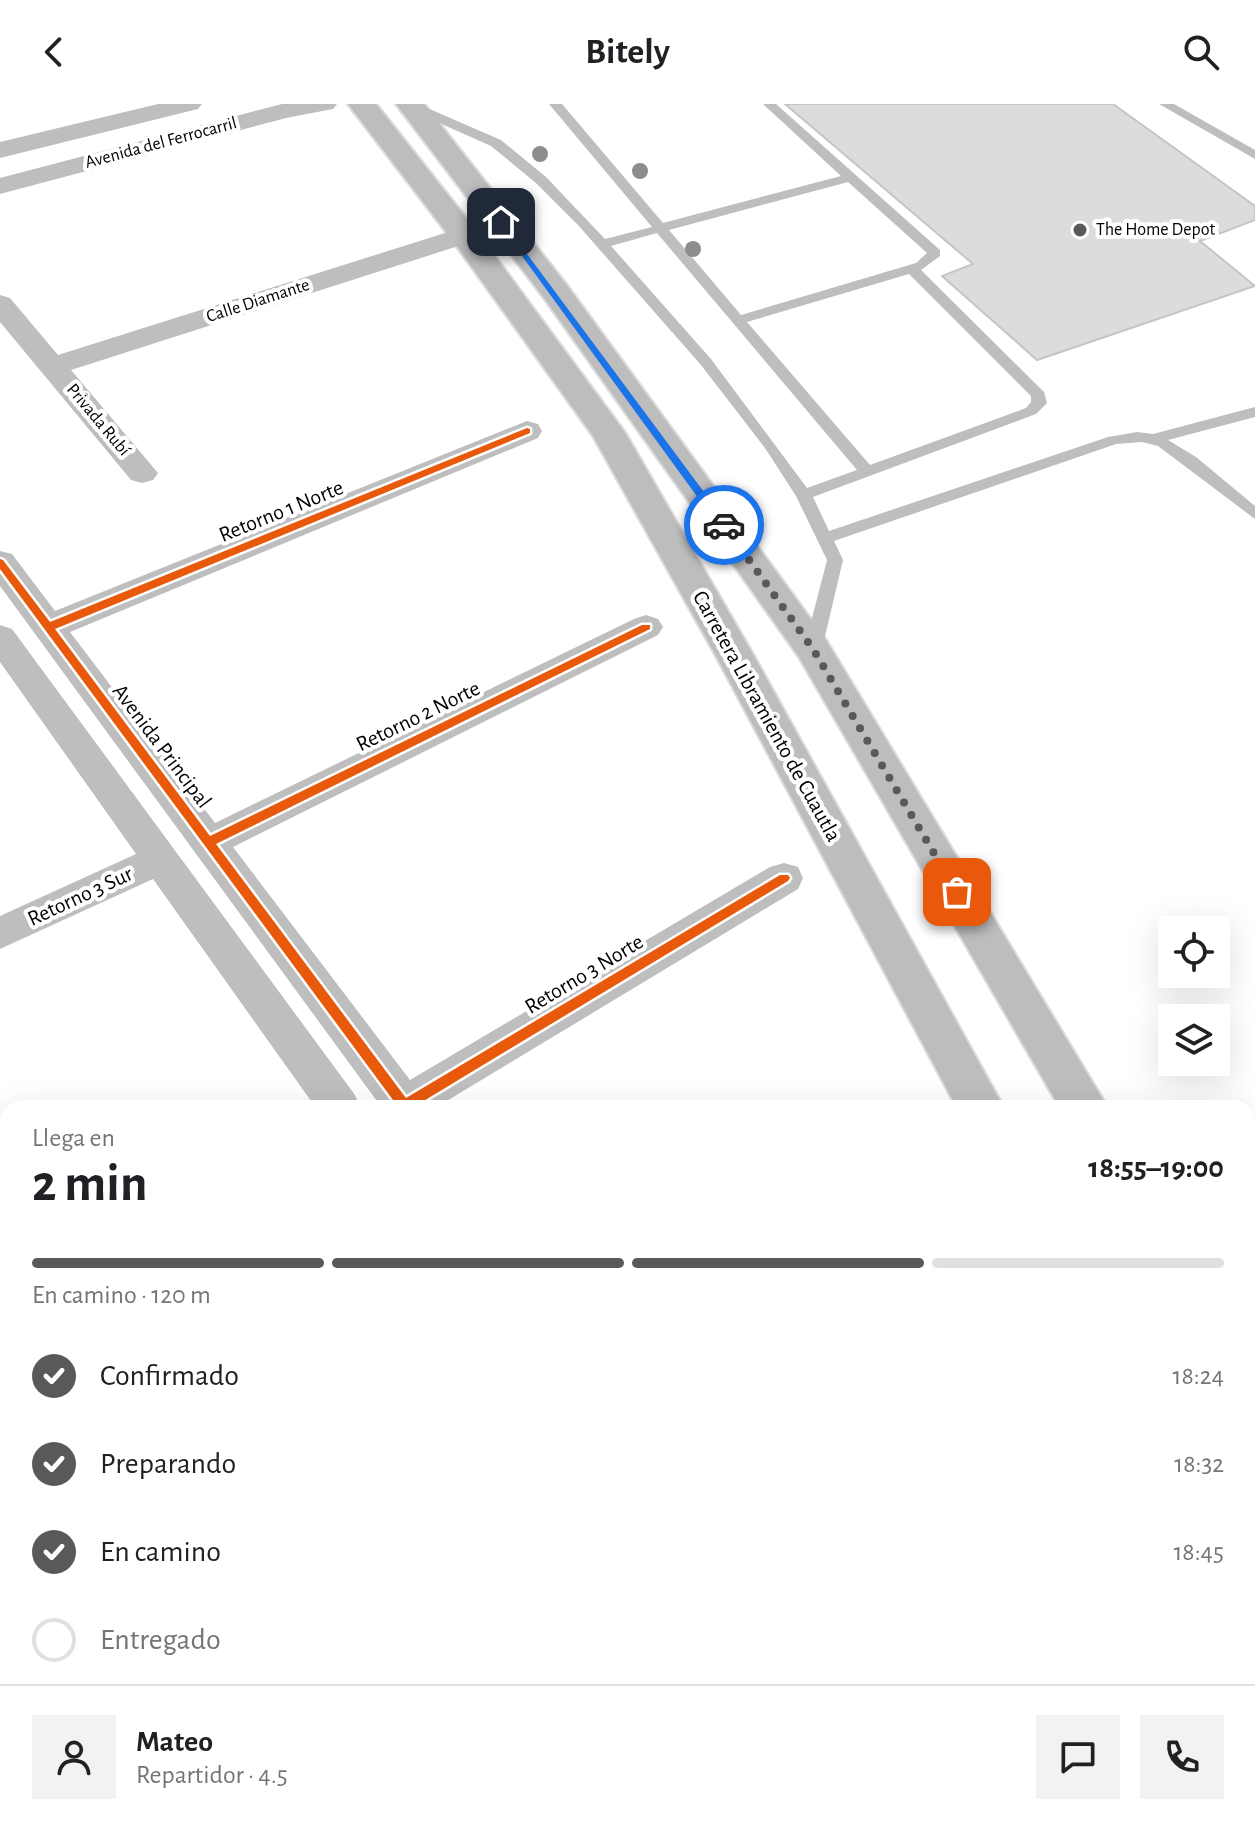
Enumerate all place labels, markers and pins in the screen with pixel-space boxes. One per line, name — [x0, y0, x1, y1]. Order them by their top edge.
pin — [467, 188, 535, 256]
marker: The Home Depot — [1071, 221, 1089, 239]
place label: The Home Depot — [1096, 221, 1215, 239]
pin — [923, 858, 991, 926]

